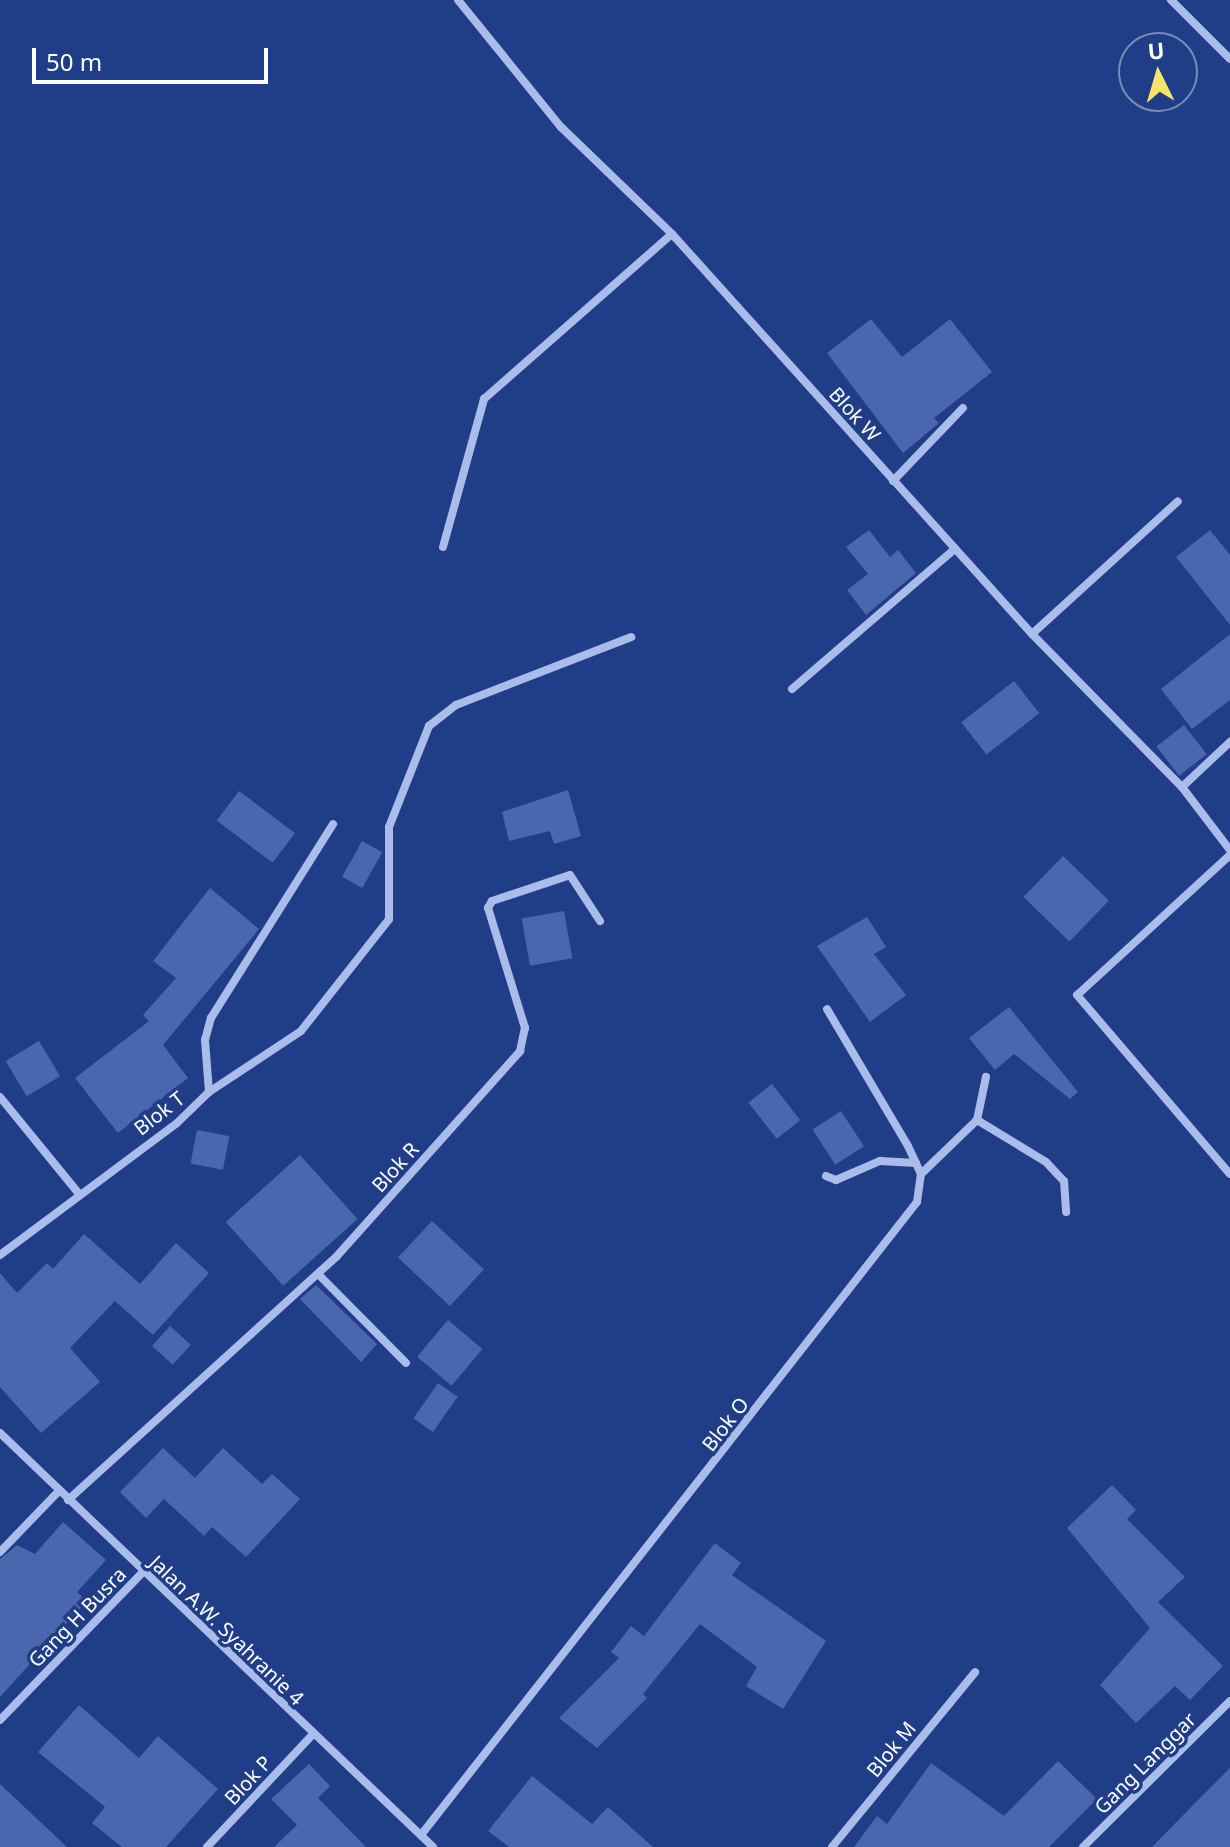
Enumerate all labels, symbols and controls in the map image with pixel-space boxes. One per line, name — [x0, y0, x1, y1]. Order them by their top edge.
scale bar — [36, 32, 272, 82]
north arrow — [1118, 32, 1198, 112]
text: U — [1146, 34, 1166, 66]
text: 50 m — [46, 45, 102, 78]
street label: Blok W — [824, 382, 886, 446]
street label: Blok T — [129, 1086, 189, 1140]
street label: Blok R — [366, 1137, 424, 1197]
street label: Blok O — [697, 1392, 753, 1456]
street label: Jalan A.W. Syahranie 4 — [145, 1550, 309, 1710]
street label: Gang H Busra — [23, 1562, 131, 1672]
street label: Gang Langgar — [1089, 1707, 1201, 1819]
street label: Blok M — [861, 1716, 921, 1782]
street label: Blok P — [219, 1751, 277, 1809]

